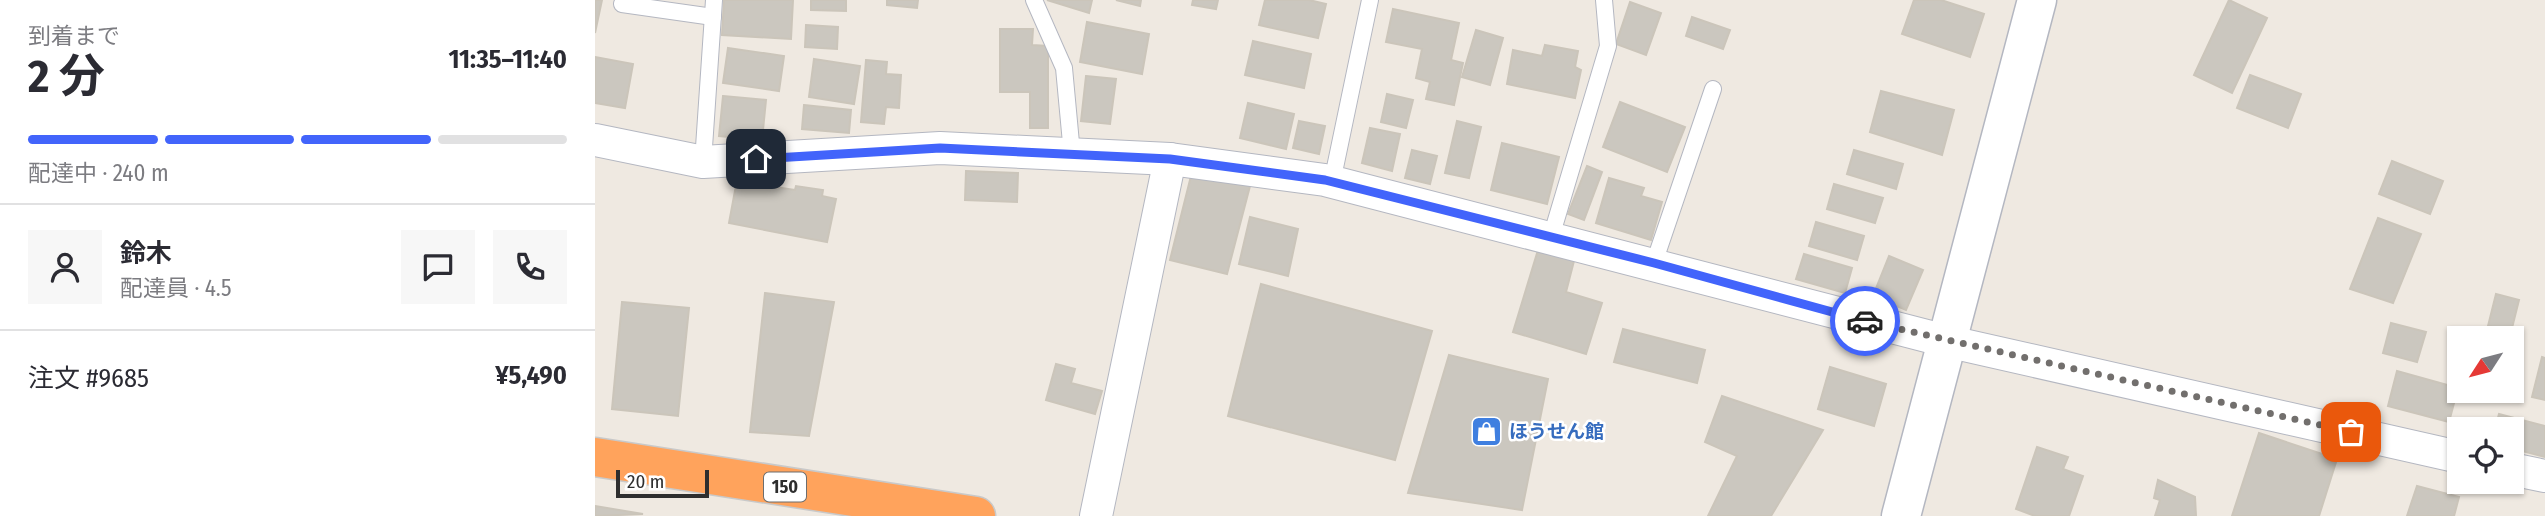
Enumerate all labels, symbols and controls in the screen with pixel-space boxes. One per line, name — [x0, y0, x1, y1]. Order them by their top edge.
text: 到着まで — [28, 22, 120, 50]
text: 11:35–11:40 — [449, 44, 567, 75]
text: 2 分 — [28, 49, 105, 104]
pin — [726, 129, 786, 189]
icon: home — [737, 140, 775, 178]
text: 配達中 · 240 m — [28, 159, 169, 187]
button: person — [28, 230, 102, 304]
button: chat — [401, 230, 475, 304]
button: phone — [493, 230, 567, 304]
text: 鈴木 — [120, 238, 172, 269]
text: 配達員 · 4.5 — [120, 274, 231, 302]
courier — [1830, 286, 1900, 356]
icon: car — [1846, 302, 1884, 340]
north arrow — [2447, 326, 2523, 402]
map controls — [2447, 326, 2524, 494]
text: ¥5,490 — [495, 360, 567, 391]
text: 注文 #9685 — [28, 363, 149, 394]
pin — [2321, 402, 2381, 462]
icon: bag — [2332, 413, 2370, 451]
shop icon: ほうせん館 — [1469, 414, 1503, 448]
button: locate — [2447, 417, 2524, 494]
place label: ほうせん館 — [1509, 420, 1604, 443]
scale bar — [616, 467, 709, 499]
text: 20 m — [627, 470, 664, 493]
road number: 150 — [764, 472, 806, 502]

